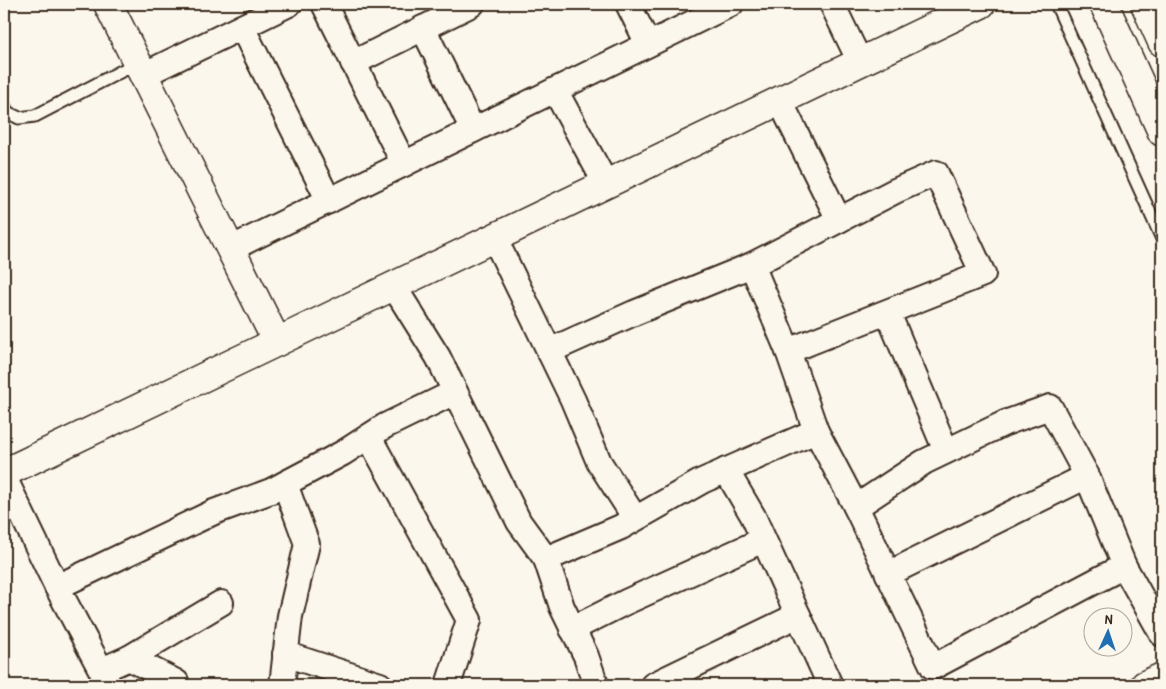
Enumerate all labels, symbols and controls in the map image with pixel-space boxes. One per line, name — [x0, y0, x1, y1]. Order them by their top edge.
north arrow — [1084, 606, 1134, 656]
text: N — [1104, 609, 1113, 628]

